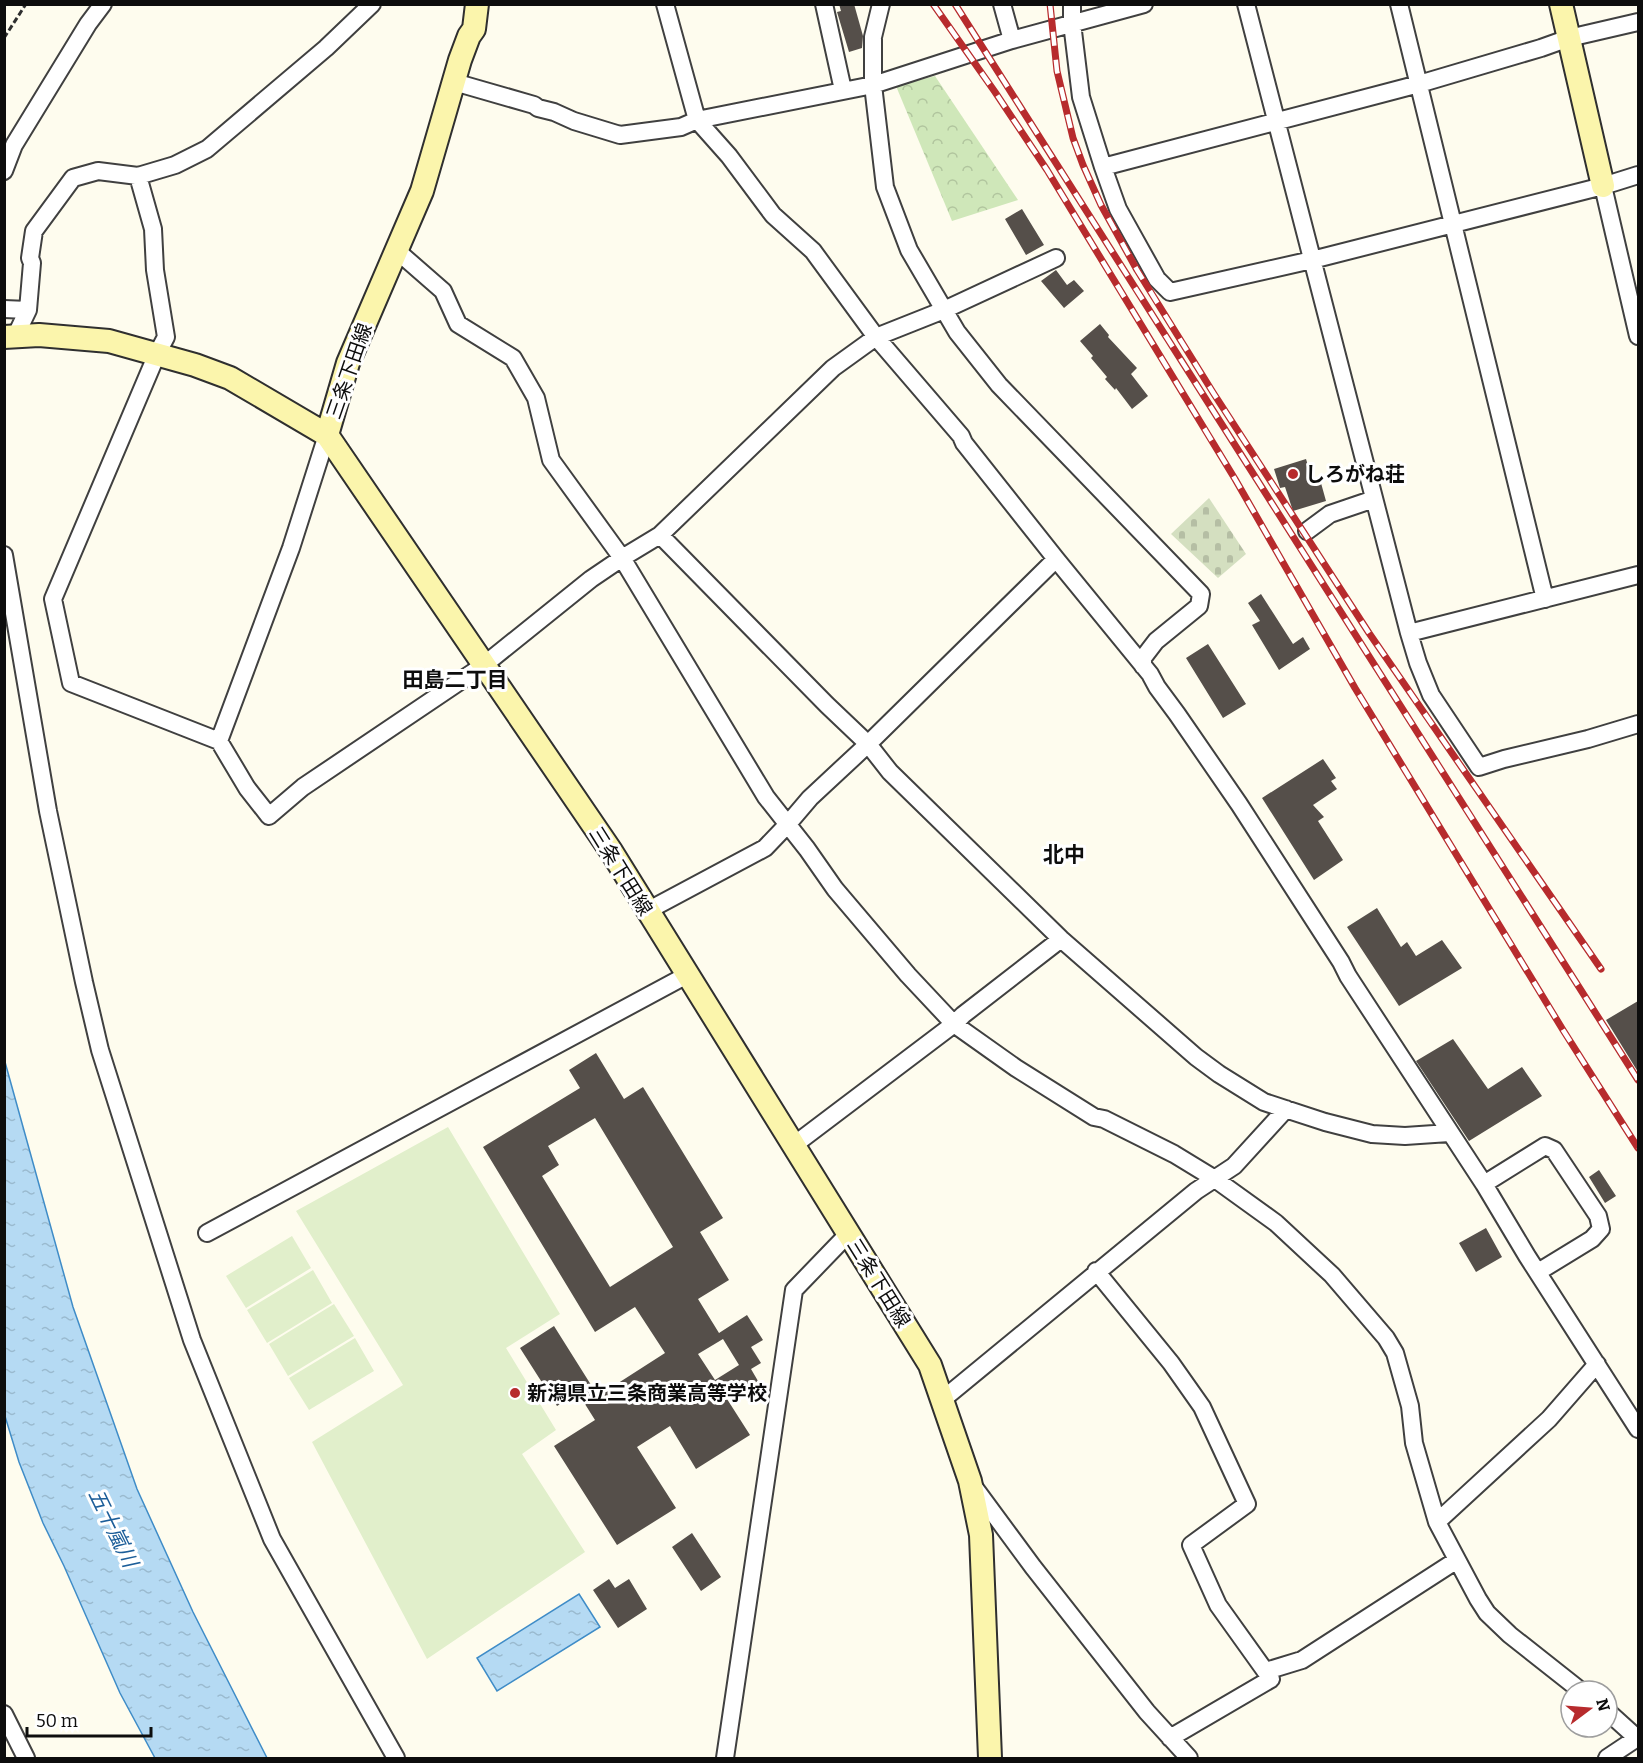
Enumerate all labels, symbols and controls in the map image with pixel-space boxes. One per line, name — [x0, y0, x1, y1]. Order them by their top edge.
street label: 三条下田線 — [321, 320, 377, 422]
place label: しろがね荘 — [1305, 462, 1405, 486]
marker: しろがね荘 — [1286, 467, 1300, 481]
district label: 田島二丁目 — [403, 667, 508, 693]
street label: 三条下田線 — [584, 822, 658, 920]
district label: 北中 — [1043, 842, 1085, 868]
street label: 三条下田線 — [842, 1234, 916, 1332]
place label: 新潟県立三条商業高等学校 — [527, 1381, 767, 1405]
marker: 新潟県立三条商業高等学校 — [508, 1386, 522, 1400]
water label: 五十嵐川 — [83, 1485, 144, 1573]
north arrow — [1559, 1679, 1619, 1739]
text: N — [1592, 1696, 1614, 1714]
scale bar — [27, 1700, 152, 1738]
text: 50 m — [36, 1710, 78, 1732]

